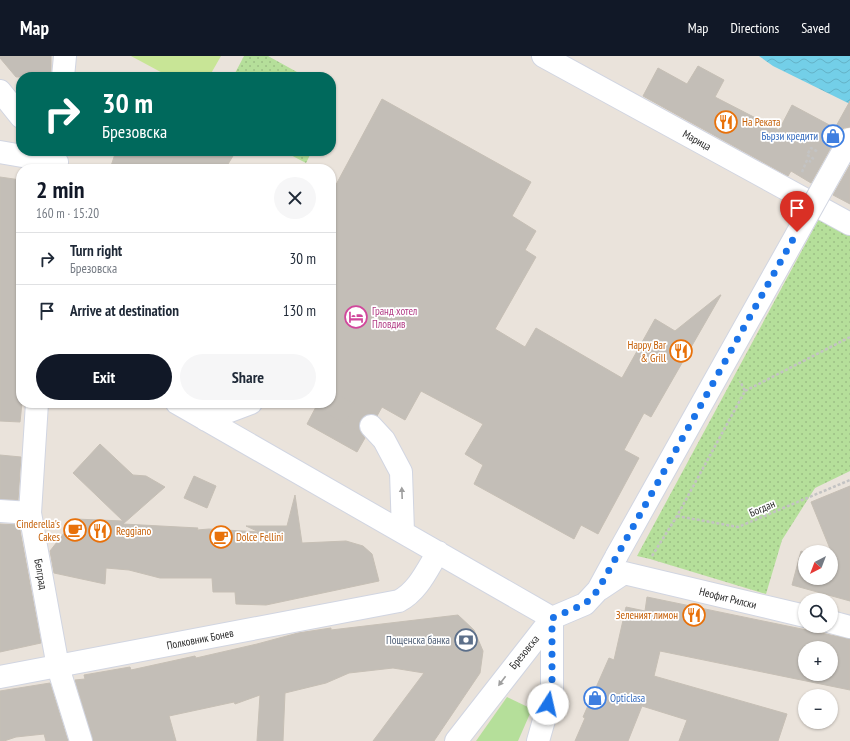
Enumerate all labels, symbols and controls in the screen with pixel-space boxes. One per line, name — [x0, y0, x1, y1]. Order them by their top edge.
text: Map — [20, 16, 49, 40]
text: Map — [688, 19, 708, 37]
text: Directions — [730, 19, 779, 37]
text: Saved — [801, 19, 830, 37]
text: 30 m — [102, 84, 153, 121]
icon: right — [36, 88, 88, 140]
restaurant icon: На Реката — [713, 109, 739, 135]
place label: На Реката — [742, 115, 780, 129]
text: Брезовска — [102, 120, 167, 143]
shop icon: Бързи кредити — [820, 123, 846, 149]
street label: Марица — [680, 127, 714, 153]
place label: Бързи кредити — [761, 129, 818, 143]
text: 2 min — [36, 174, 84, 205]
button: close — [274, 177, 316, 219]
pin — [780, 191, 814, 232]
icon: arrive — [786, 197, 808, 219]
text: 160 m · 15:20 — [36, 205, 99, 222]
text: Turn right — [70, 241, 122, 260]
icon: right — [36, 248, 58, 270]
text: 30 m — [290, 249, 316, 268]
text: Брезовска — [70, 260, 117, 277]
icon: arrive — [36, 300, 58, 322]
text: Arrive at destination — [70, 301, 179, 320]
text: 130 m — [283, 301, 316, 320]
hotel icon: Гранд хотел Пловдив — [343, 304, 369, 330]
place label: Гранд хотел Пловдив — [372, 304, 417, 331]
place label: Happy Bar & Grill — [628, 338, 666, 365]
restaurant icon: Happy Bar & Grill — [668, 338, 694, 364]
button: Exit — [36, 354, 172, 400]
button: Share — [180, 354, 316, 400]
one-way arrow — [398, 487, 405, 499]
street label: Богдан — [747, 496, 777, 520]
place label: Cinderella's Cakes — [16, 517, 60, 544]
cafe icon: Cinderella's Cakes — [62, 517, 88, 543]
restaurant icon: Reggiano — [87, 518, 113, 544]
place label: Reggiano — [116, 524, 151, 538]
cafe icon: Dolce Fellini — [208, 524, 234, 550]
place label: Dolce Fellini — [236, 530, 284, 544]
north arrow — [798, 545, 838, 585]
map controls — [798, 545, 838, 729]
street label: Белград — [31, 558, 51, 591]
street label: Неофит Рилски — [698, 584, 758, 612]
button: search — [798, 593, 838, 633]
restaurant icon: Зеленият лимон — [681, 602, 707, 628]
place label: Зеленият лимон — [616, 608, 678, 622]
street label: Полковник Бонев — [165, 626, 235, 652]
bank icon: Пощенска банка — [453, 627, 479, 653]
street label: Брезовска — [506, 632, 542, 672]
place label: Пощенска банка — [386, 633, 450, 647]
button: + — [798, 641, 838, 681]
one-way arrow — [497, 676, 506, 687]
position arrow — [527, 683, 569, 725]
shop icon: Opticlasa — [582, 685, 608, 711]
button: − — [798, 689, 838, 729]
place label: Opticlasa — [610, 691, 645, 705]

